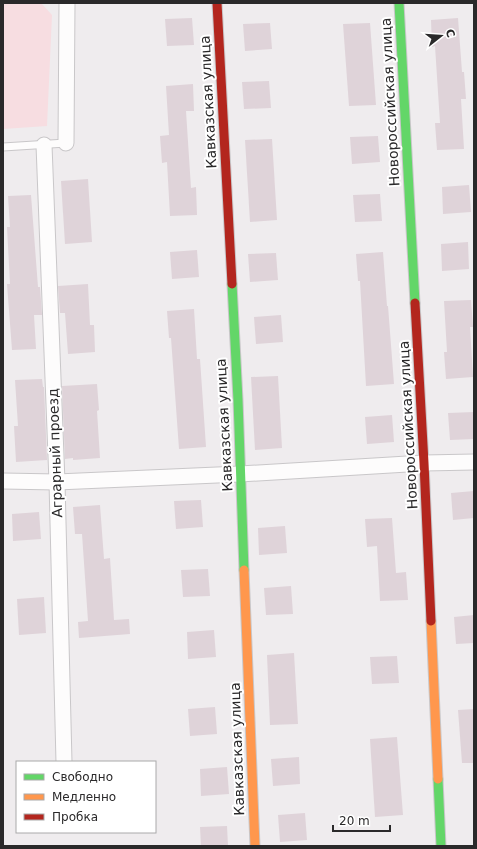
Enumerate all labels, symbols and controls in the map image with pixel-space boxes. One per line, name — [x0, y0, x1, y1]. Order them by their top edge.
north arrow — [421, 16, 461, 56]
street label: Новороссийская улица — [378, 17, 402, 187]
text: С — [443, 27, 457, 39]
street label: Кавказская улица — [197, 35, 219, 169]
street label: Новороссийская улица — [396, 340, 420, 510]
street label: Кавказская улица — [213, 358, 235, 492]
street label: Аграрный проезд — [45, 388, 65, 518]
street label: Кавказская улица — [227, 682, 247, 816]
legend — [16, 761, 156, 833]
text: Свободно — [52, 770, 113, 784]
text: Медленно — [52, 790, 116, 804]
scale bar — [333, 807, 390, 833]
text: Пробка — [52, 810, 98, 824]
text: 20 m — [339, 814, 370, 828]

